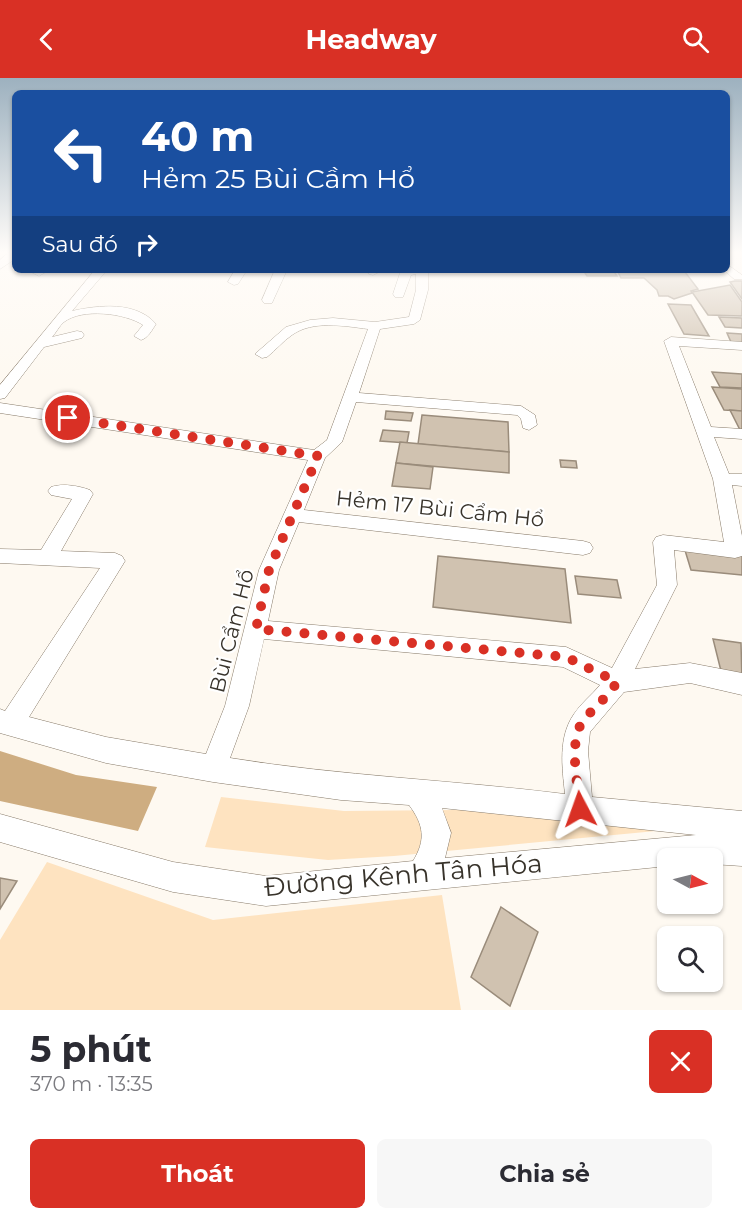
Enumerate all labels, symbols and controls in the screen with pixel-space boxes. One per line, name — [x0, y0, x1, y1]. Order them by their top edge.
icon: back — [30, 23, 63, 56]
text: Headway — [305, 23, 437, 56]
icon: search — [679, 23, 712, 56]
text: 40 m — [141, 110, 254, 162]
icon: left — [42, 114, 120, 192]
text: Hẻm 25 Bùi Cầm Hổ — [141, 162, 415, 195]
icon: right — [130, 228, 163, 261]
text: Sau đó — [42, 231, 118, 258]
pin — [42, 392, 93, 443]
icon: arrive — [51, 401, 84, 434]
street label: Hẻm 17 Bùi Cẩm Hổ — [335, 485, 545, 532]
street label: Bùi Cẩm Hổ — [204, 567, 259, 695]
position arrow — [548, 777, 612, 841]
street label: Đường Kênh Tân Hóa — [262, 847, 544, 903]
north arrow — [657, 848, 723, 914]
map controls — [657, 848, 723, 992]
button: search — [657, 926, 723, 992]
text: 5 phút — [30, 1027, 152, 1071]
button: close — [649, 1030, 712, 1093]
text: 370 m · 13:35 — [30, 1072, 153, 1096]
button: Thoát — [30, 1139, 365, 1208]
button: Chia sẻ — [377, 1139, 712, 1208]

